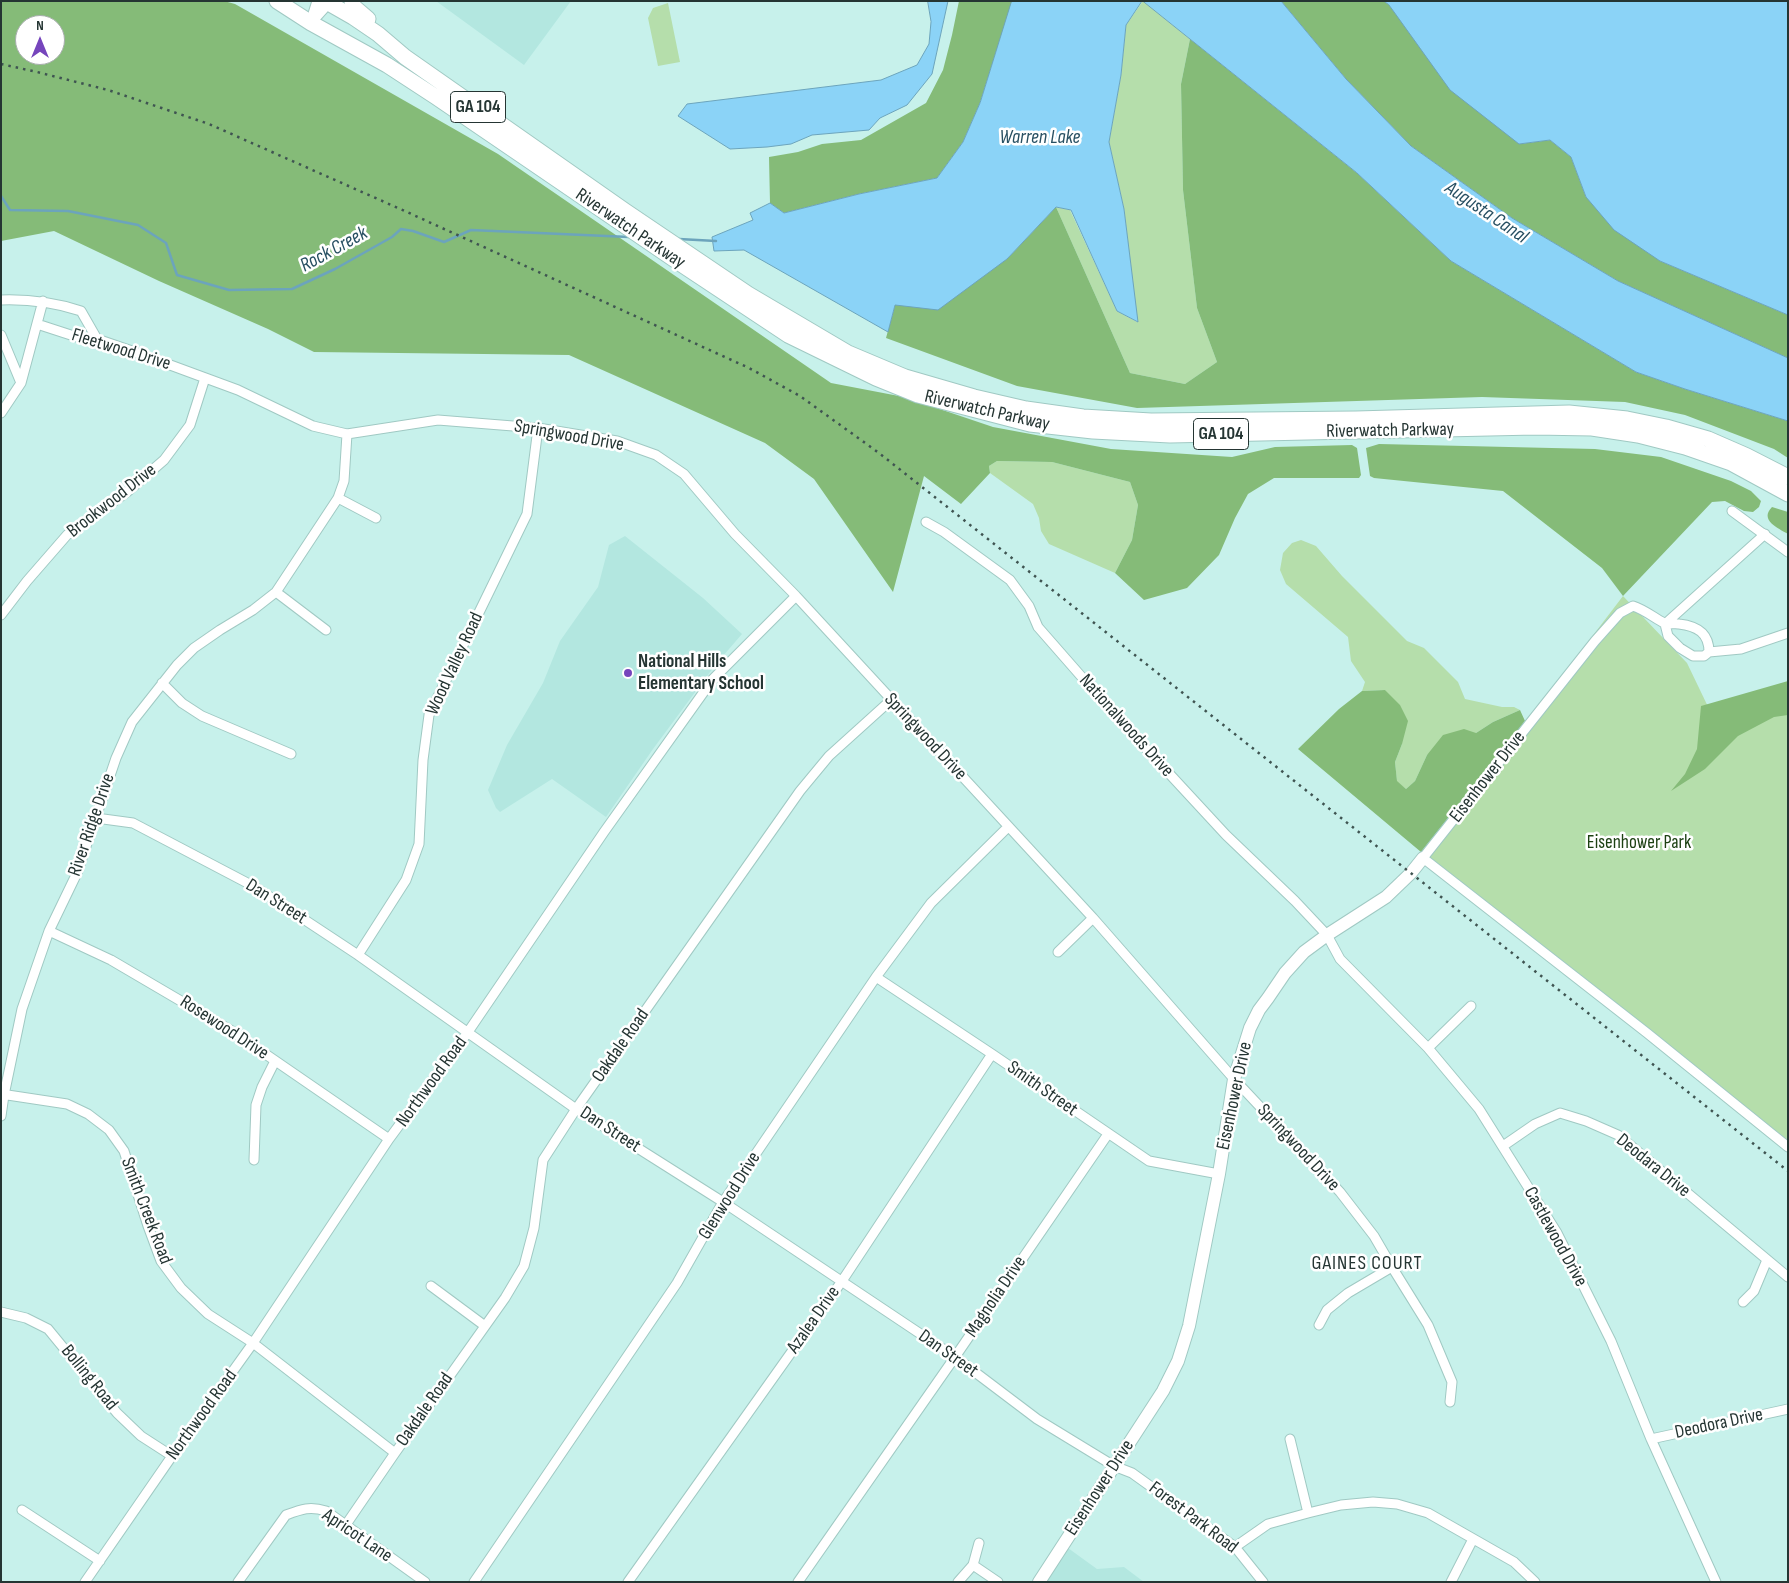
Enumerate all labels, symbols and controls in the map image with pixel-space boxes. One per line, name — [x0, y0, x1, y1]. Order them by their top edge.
north arrow — [15, 15, 65, 65]
text: N — [36, 17, 44, 34]
road number: GA 104 — [450, 91, 506, 122]
water label: Warren Lake — [1000, 126, 1080, 150]
water label: Augusta Canal — [1440, 177, 1532, 249]
street label: Riverwatch Parkway — [571, 184, 689, 274]
water label: Rock Creek — [296, 222, 372, 278]
street label: Fleetwood Drive — [69, 324, 173, 376]
street label: Riverwatch Parkway — [922, 386, 1052, 436]
street label: Springwood Drive — [512, 415, 626, 457]
road number: GA 104 — [1194, 418, 1248, 449]
street label: Riverwatch Parkway — [1326, 418, 1454, 444]
street label: Brookwood Drive — [63, 459, 161, 543]
street label: Wood Valley Road — [421, 609, 489, 719]
place label: National Hills Elementary School — [638, 651, 764, 695]
marker: National Hills Elementary School — [622, 667, 634, 679]
street label: Nationalwoods Drive — [1074, 670, 1178, 782]
street label: Springwood Drive — [879, 689, 971, 785]
street label: Eisenhower Drive — [1445, 727, 1531, 827]
street label: River Ridge Drive — [64, 771, 120, 879]
park label: Eisenhower Park — [1587, 832, 1691, 854]
street label: Dan Street — [241, 874, 311, 930]
street label: Rosewood Drive — [175, 991, 273, 1065]
street label: Oakdale Road — [587, 1005, 655, 1087]
street label: Northwood Road — [392, 1032, 472, 1132]
street label: Eisenhower Drive — [1212, 1040, 1258, 1152]
street label: Smith Street — [1002, 1056, 1082, 1122]
street label: Springwood Drive — [1252, 1100, 1344, 1196]
street label: Dan Street — [575, 1102, 645, 1158]
street label: Deodara Drive — [1611, 1129, 1695, 1203]
street label: Glenwood Drive — [694, 1148, 766, 1244]
street label: Smith Creek Road — [115, 1154, 177, 1268]
street label: Castlewood Drive — [1518, 1183, 1592, 1291]
street label: Magnolia Drive — [960, 1252, 1032, 1342]
district label: GAINES COURT — [1310, 1252, 1424, 1276]
street label: Azalea Drive — [783, 1282, 845, 1358]
street label: Dan Street — [914, 1325, 982, 1383]
street label: Bolling Road — [56, 1341, 122, 1415]
street label: Northwood Road — [162, 1365, 242, 1465]
street label: Oakdale Road — [391, 1369, 459, 1451]
street label: Deodora Drive — [1673, 1404, 1765, 1444]
street label: Eisenhower Drive — [1061, 1436, 1139, 1540]
street label: Forest Park Road — [1144, 1477, 1242, 1559]
street label: Apricot Lane — [318, 1504, 396, 1568]

